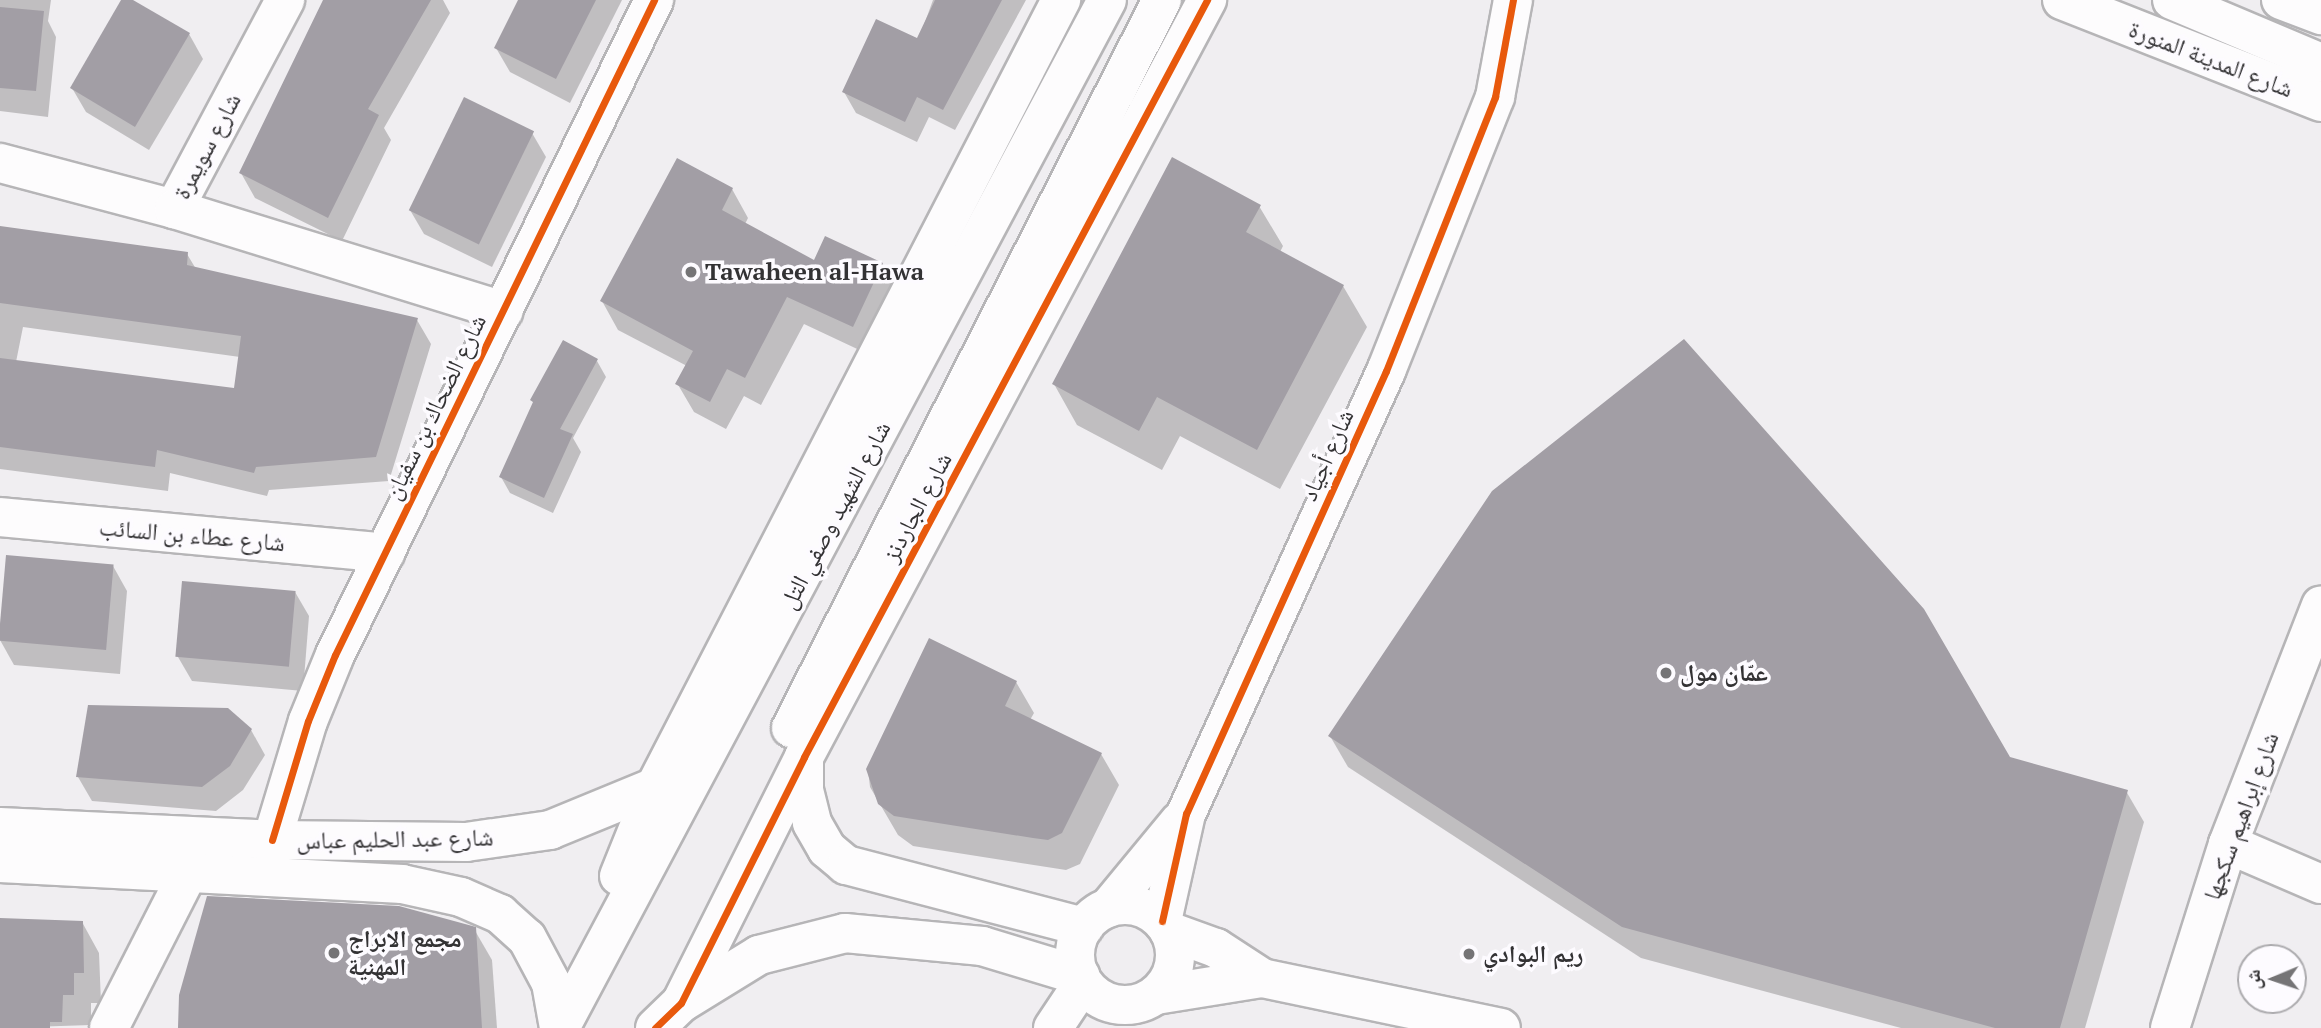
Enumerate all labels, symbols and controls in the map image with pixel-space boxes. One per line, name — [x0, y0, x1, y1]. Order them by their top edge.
street label: شارع المدينة المنورة — [2125, 14, 2297, 104]
street label: شارع سويمرة — [167, 88, 247, 204]
place label: Tawaheen al-Hawa — [705, 258, 924, 286]
marker: Tawaheen al-Hawa — [683, 264, 699, 280]
street label: شارع الضحاك بن سفيان — [378, 310, 492, 504]
street label: شارع أجياد — [1294, 405, 1360, 505]
street label: شارع الشهيد وصفي التل — [773, 416, 897, 614]
street label: شارع الجاردنز — [876, 447, 958, 567]
street label: شارع عطاء بن السائب — [98, 513, 286, 557]
place label: عمّان مول — [1680, 659, 1768, 687]
marker: عمّان مول — [1658, 665, 1674, 681]
street label: شارع إبراهيم سكجها — [2197, 728, 2285, 904]
street label: شارع عبد الحليم عباس — [296, 823, 494, 855]
place label: مجمع الابراج المهنية — [348, 925, 461, 981]
place label: ريم البوادي — [1483, 940, 1583, 968]
north arrow — [2237, 944, 2307, 1014]
marker: مجمع الابراج المهنية — [326, 945, 342, 961]
marker: ريم البوادي — [1461, 946, 1477, 962]
text: ش — [2240, 969, 2265, 990]

